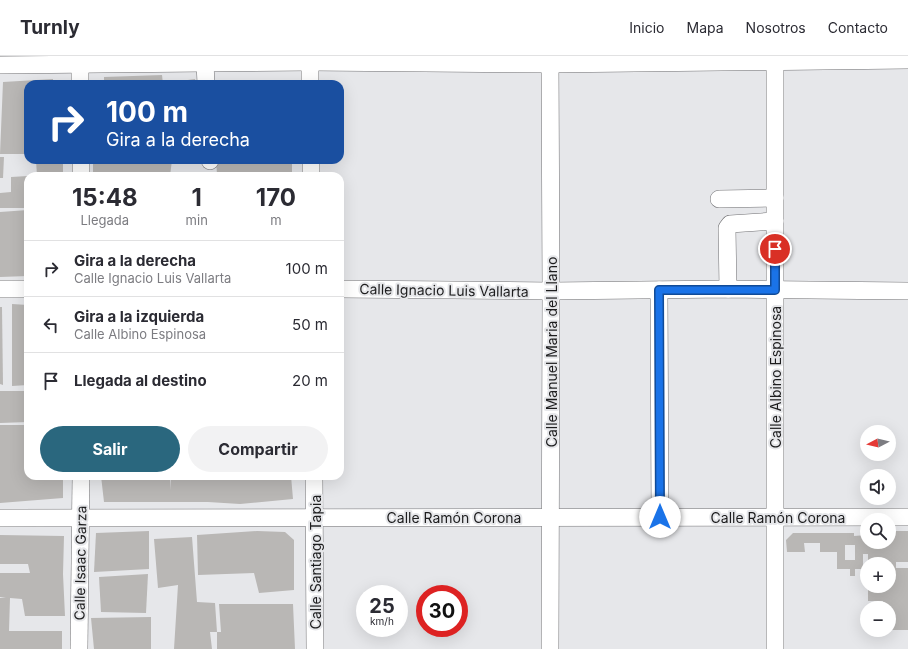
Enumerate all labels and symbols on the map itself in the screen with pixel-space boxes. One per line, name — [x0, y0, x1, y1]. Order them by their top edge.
pin — [758, 232, 792, 266]
street label: Calle Manuel Maria del Llano — [543, 257, 560, 447]
street label: Calle Ignacio Luis Vallarta — [359, 280, 529, 300]
street label: Calle Albino Espinosa — [767, 306, 784, 448]
north arrow — [860, 425, 896, 461]
street label: Calle Santiago Tapia — [307, 495, 324, 629]
position arrow — [639, 496, 681, 538]
street label: Calle Isaac Garza — [70, 505, 90, 621]
street label: Calle Ramón Corona — [387, 509, 521, 526]
street label: Calle Ramón Corona — [711, 509, 845, 526]
speed limit sign: 30 — [416, 585, 468, 637]

